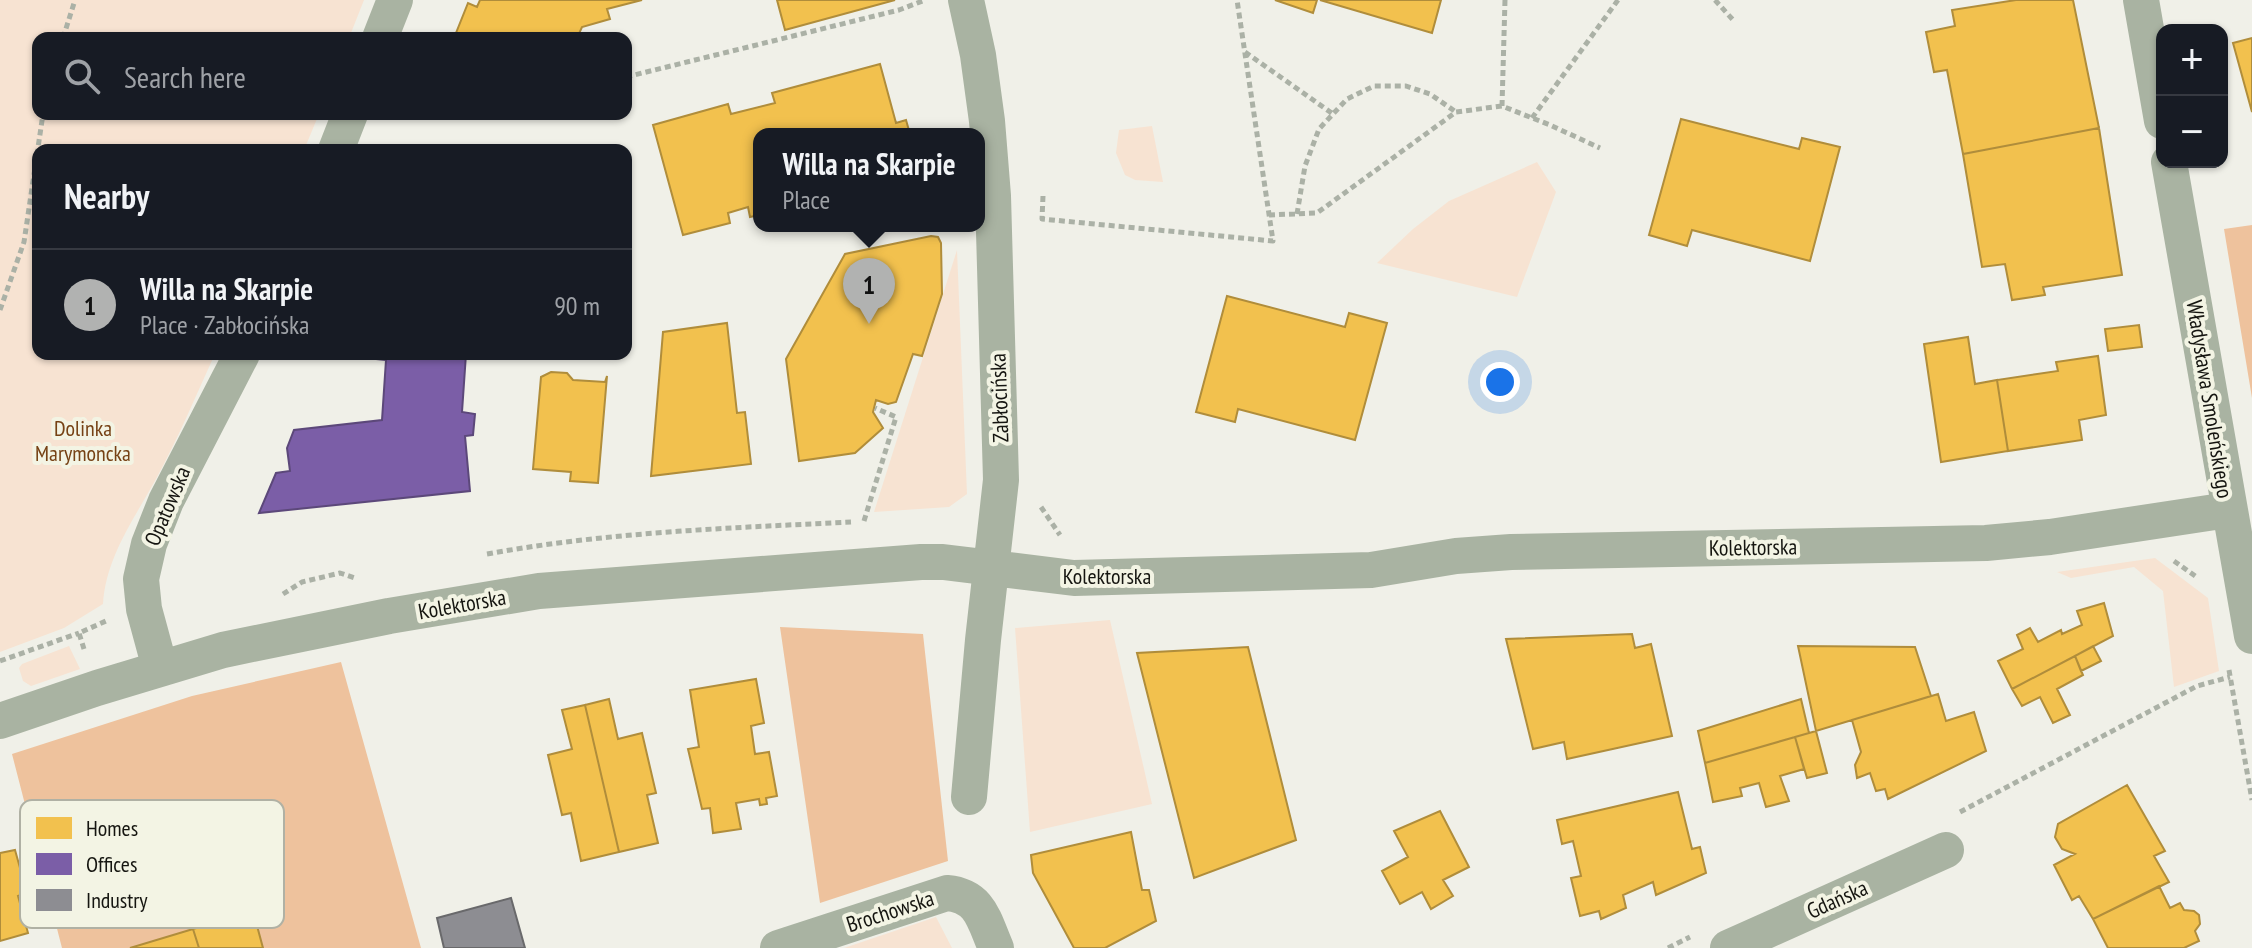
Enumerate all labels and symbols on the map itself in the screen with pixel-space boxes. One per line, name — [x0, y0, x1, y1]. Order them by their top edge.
pin: 1 — [843, 258, 895, 324]
street label: Władysława Smoleńskiego — [2181, 298, 2239, 500]
street label: Zabłocińska — [983, 353, 1015, 443]
your location — [1480, 362, 1520, 402]
park label: Dolinka Marymoncka — [35, 414, 131, 467]
street label: Opatowska — [138, 462, 196, 550]
street label: Kolektorska — [1709, 532, 1797, 562]
street label: Kolektorska — [1063, 562, 1151, 590]
street label: Kolektorska — [416, 583, 508, 625]
legend — [20, 800, 284, 928]
text: Homes — [86, 814, 138, 842]
text: Offices — [86, 850, 137, 878]
street label: Gdańska — [1802, 873, 1872, 925]
street label: Brochowska — [843, 884, 937, 938]
text: Industry — [86, 886, 148, 914]

